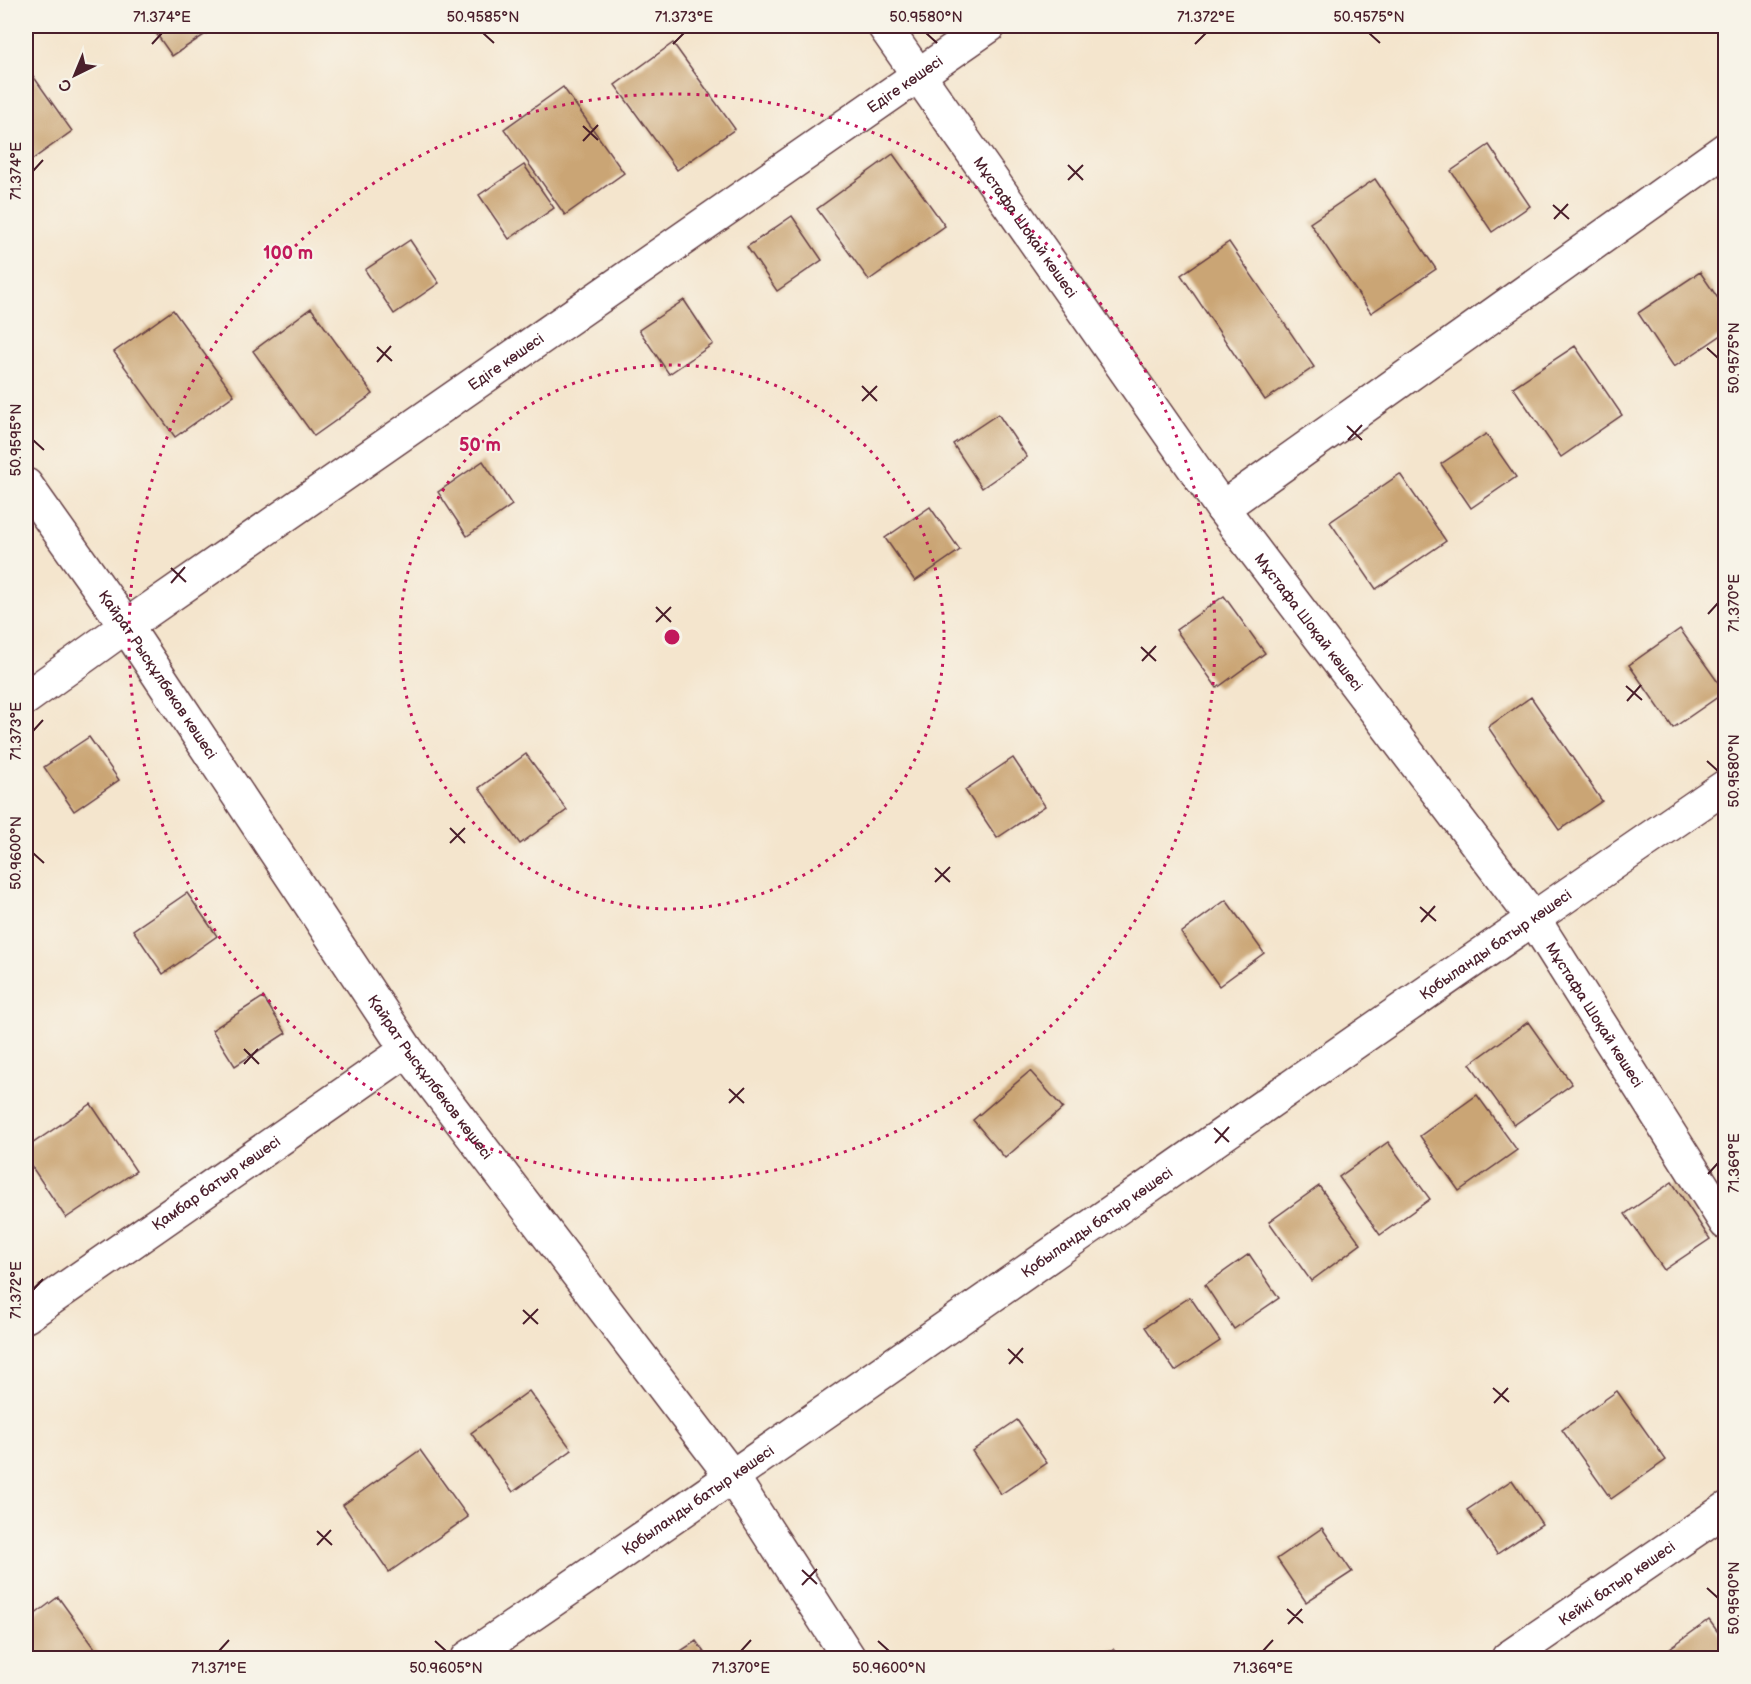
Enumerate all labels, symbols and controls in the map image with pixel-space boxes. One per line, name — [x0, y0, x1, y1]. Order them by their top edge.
text: 71.374°E — [133, 8, 191, 27]
text: 50.9585°N — [447, 8, 519, 27]
text: 71.373°E — [655, 8, 713, 27]
text: 50.9580°N — [889, 8, 963, 27]
text: 71.372°E — [1177, 8, 1235, 27]
text: 50.9575°N — [1333, 8, 1405, 27]
north arrow — [45, 45, 105, 105]
street label: Едіге көшесі — [863, 51, 947, 117]
text: С — [55, 74, 76, 96]
text: 71.374°E — [7, 142, 26, 200]
street label: Мұстафа Шоқай көшесі — [969, 153, 1081, 302]
text: 100 m — [263, 243, 313, 264]
text: 50.9575°N — [1725, 322, 1744, 394]
street label: Едіге көшесі — [464, 329, 548, 395]
text: 50.9595°N — [7, 404, 26, 476]
text: 50 m — [459, 435, 501, 456]
street label: Мұстафа Шоқай көшесі — [1250, 549, 1367, 695]
text: 71.370°E — [1725, 574, 1744, 632]
street label: Қайрат Рысқұлбеков көшесі — [94, 587, 221, 763]
centre of rings — [662, 627, 682, 647]
text: 71.373°E — [7, 702, 26, 760]
text: 50.9580°N — [1725, 734, 1744, 808]
text: 50.9600°N — [7, 816, 26, 890]
street label: Қобыланды батыр көшесі — [1416, 885, 1575, 1004]
street label: Мұстафа Шоқай көшесі — [1541, 939, 1647, 1091]
street label: Қайрат Рысқұлбеков көшесі — [364, 991, 496, 1163]
street label: Қамбар батыр көшесі — [148, 1132, 284, 1235]
text: 71.369°E — [1725, 1133, 1744, 1193]
street label: Қобыланды батыр көшесі — [1017, 1163, 1176, 1282]
text: 71.372°E — [7, 1261, 26, 1319]
street label: Қобыланды батыр көшесі — [618, 1441, 778, 1559]
street label: Кейкі батыр көшесі — [1555, 1537, 1679, 1630]
text: 50.9590°N — [1725, 1561, 1744, 1635]
text: 71.371°E — [191, 1659, 247, 1678]
text: 50.9605°N — [409, 1659, 483, 1678]
text: 71.370°E — [712, 1659, 770, 1678]
text: 50.9600°N — [852, 1659, 926, 1678]
text: 71.369°E — [1233, 1659, 1293, 1678]

